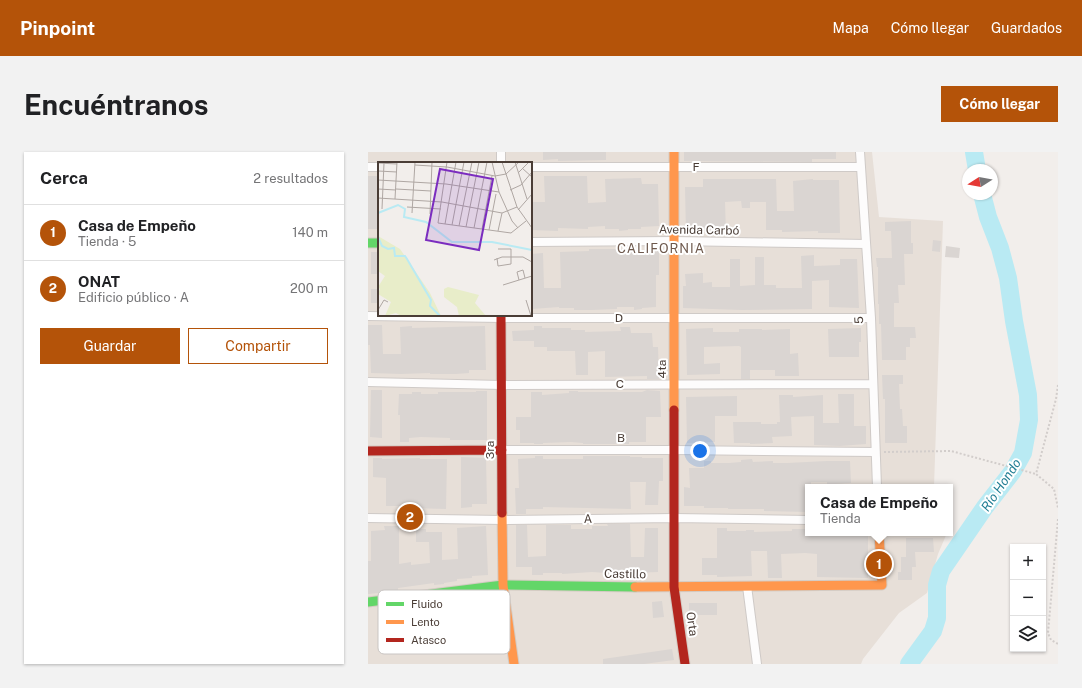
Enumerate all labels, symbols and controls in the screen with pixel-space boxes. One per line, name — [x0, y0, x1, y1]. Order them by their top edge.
text: Pinpoint — [20, 17, 95, 39]
text: Mapa — [833, 20, 869, 36]
text: Cómo llegar — [891, 20, 969, 36]
text: Guardados — [991, 20, 1062, 36]
button: Cómo llegar — [941, 86, 1058, 122]
text: Encuéntranos — [24, 88, 209, 121]
street label: F — [692, 160, 700, 174]
inset map — [378, 162, 532, 316]
north arrow — [962, 164, 998, 200]
text: Cerca — [40, 168, 88, 188]
text: 2 resultados — [253, 171, 328, 186]
text: Casa de Empeño — [78, 217, 196, 234]
street label: Avenida Carbó — [659, 222, 740, 238]
text: 1 — [50, 225, 56, 240]
text: 140 m — [292, 225, 328, 240]
text: Tienda · 5 — [78, 234, 136, 249]
district label: CALIFORNIA — [617, 241, 705, 256]
text: ONAT — [78, 273, 120, 290]
text: 2 — [49, 281, 57, 296]
text: 200 m — [290, 281, 328, 296]
text: Edificio público · A — [78, 290, 189, 305]
street label: D — [615, 311, 623, 325]
street label: 5 — [852, 315, 866, 324]
button: Guardar — [40, 328, 180, 364]
button: Compartir — [188, 328, 328, 364]
street label: 4ta — [655, 360, 669, 378]
street label: C — [616, 377, 624, 391]
street label: B — [617, 431, 625, 445]
street label: 3ra — [483, 441, 497, 459]
your location — [690, 441, 710, 461]
water label: Río Hondo — [978, 456, 1024, 514]
popup — [805, 484, 953, 536]
text: Casa de Empeño — [820, 494, 938, 511]
pin: 2 — [397, 502, 423, 532]
text: Tienda — [820, 511, 861, 526]
street label: A — [584, 512, 593, 526]
map controls — [1010, 544, 1046, 652]
button: + — [1010, 544, 1046, 580]
pin: 1 — [866, 549, 892, 579]
street label: Castillo — [604, 567, 646, 581]
button: − — [1010, 580, 1046, 616]
legend — [378, 590, 510, 654]
text: Fluido — [411, 598, 443, 610]
street label: Orta — [683, 611, 701, 637]
text: Lento — [411, 616, 440, 628]
button: layers — [1010, 616, 1046, 652]
text: Atasco — [411, 634, 446, 646]

